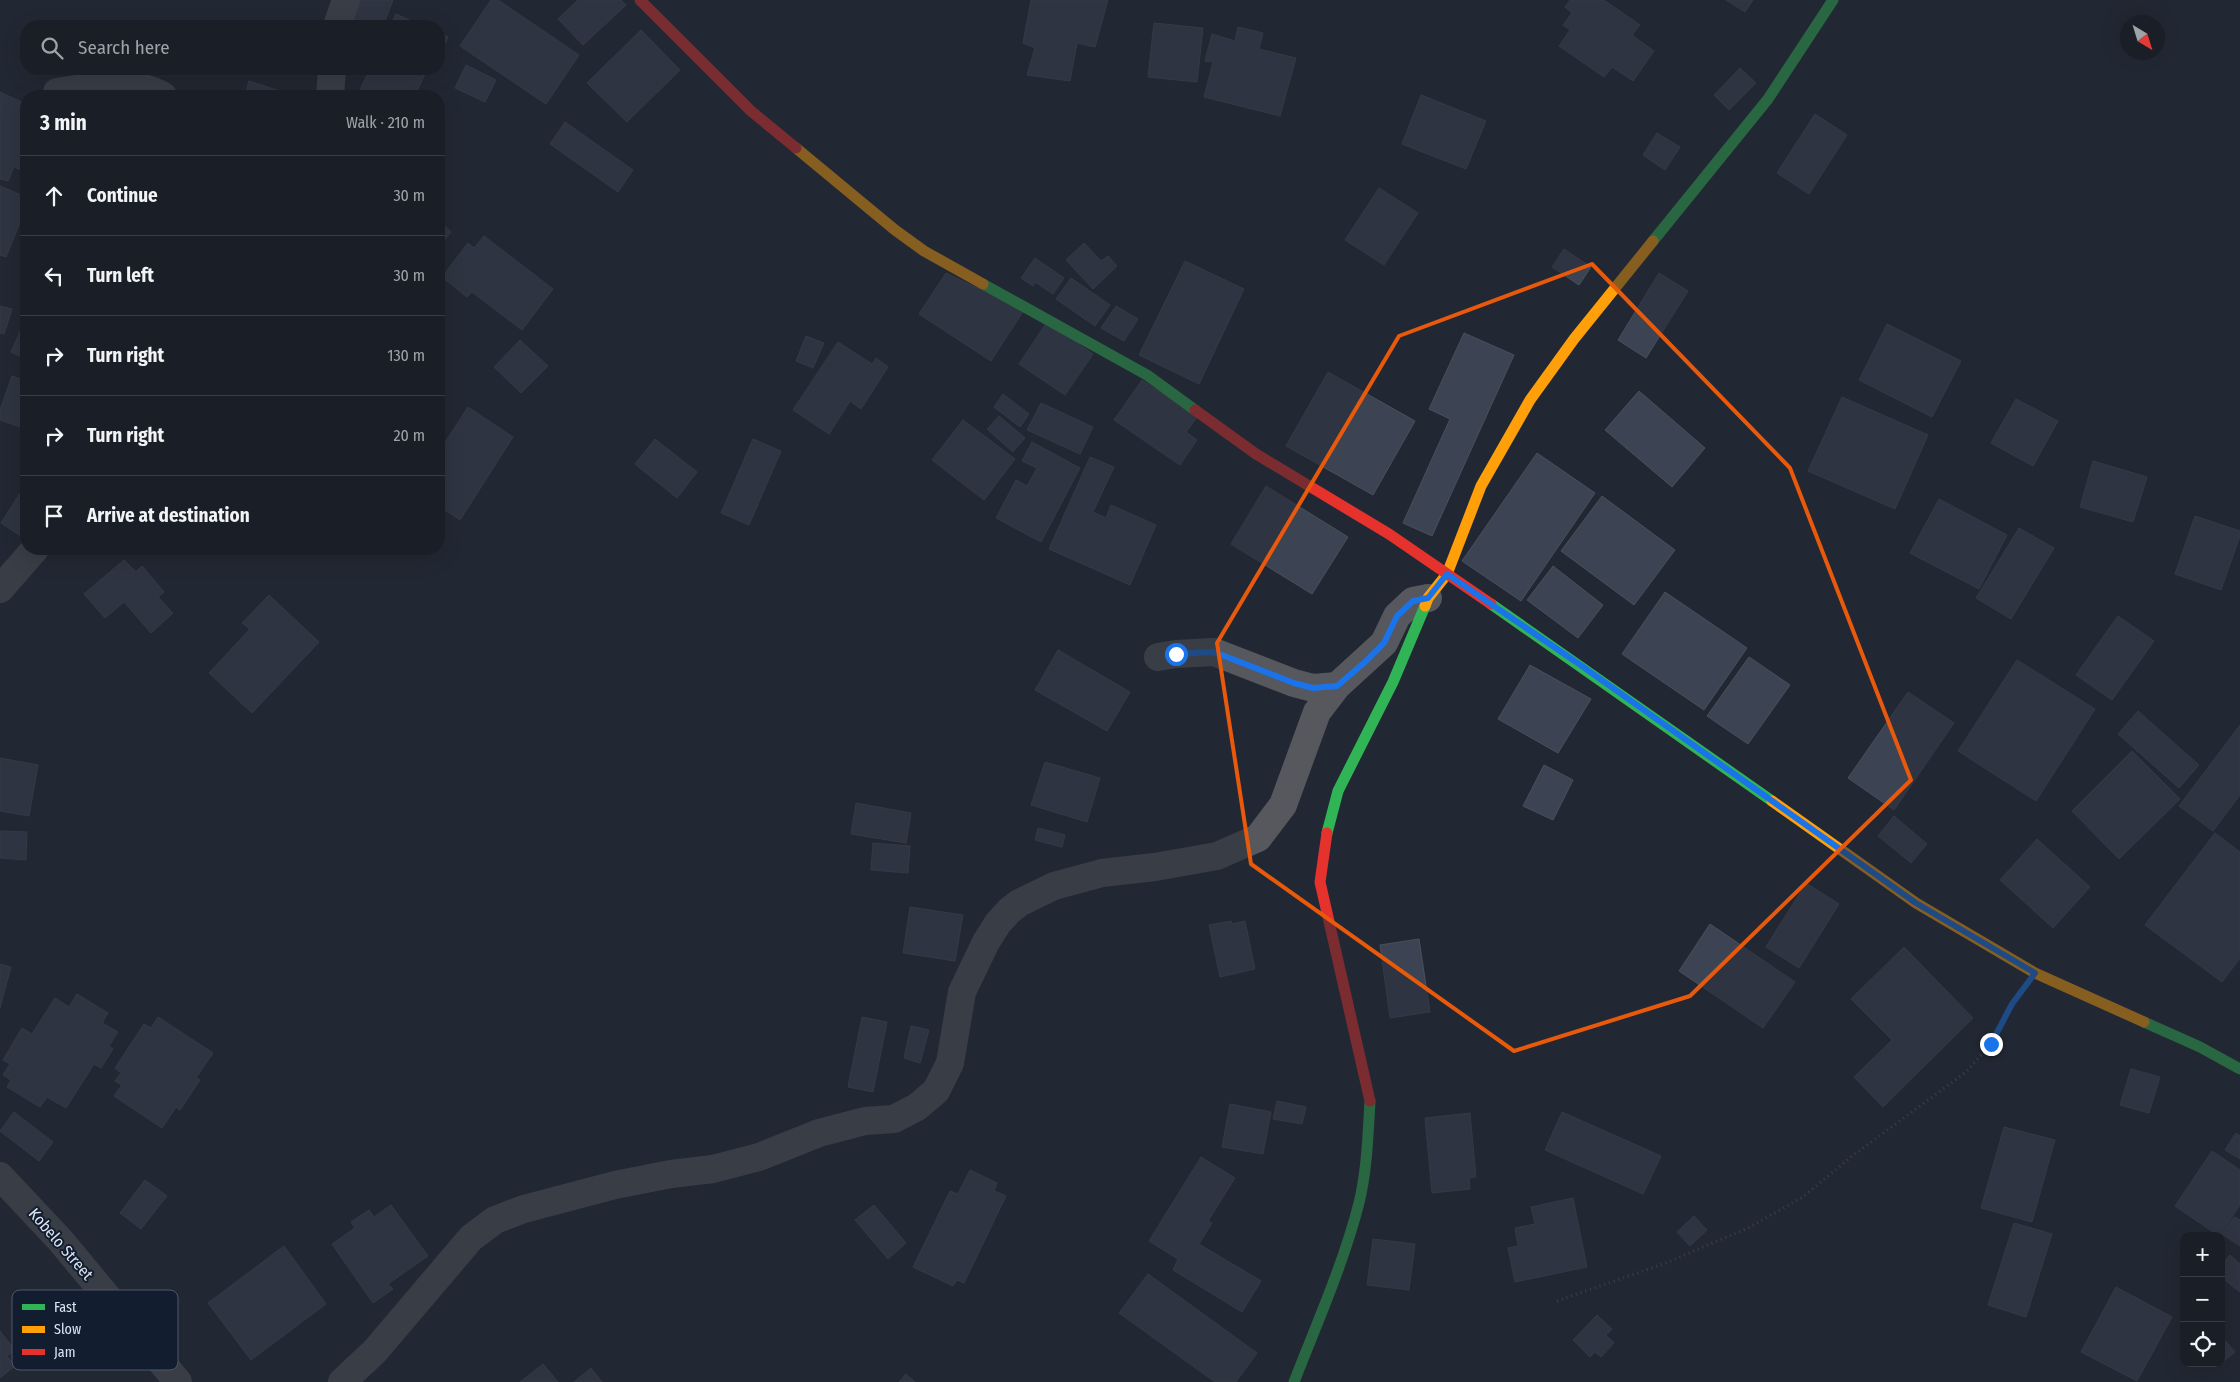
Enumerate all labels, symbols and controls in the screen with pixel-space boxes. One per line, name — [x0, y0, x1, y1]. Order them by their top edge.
north arrow — [2120, 15, 2165, 60]
search box — [20, 20, 445, 75]
icon: search — [38, 34, 66, 62]
text: Search here — [78, 36, 170, 59]
text: 3 min — [40, 110, 87, 136]
text: Walk · 210 m — [346, 113, 425, 132]
icon: ahead — [40, 182, 68, 210]
text: Continue — [87, 184, 158, 207]
text: 30 m — [393, 186, 425, 205]
icon: left — [40, 262, 68, 290]
text: Turn left — [87, 264, 154, 287]
text: 30 m — [393, 266, 425, 285]
icon: right — [40, 342, 68, 370]
text: Turn right — [87, 344, 164, 367]
text: 130 m — [387, 346, 425, 365]
icon: right — [40, 422, 68, 450]
text: Turn right — [87, 424, 164, 447]
text: 20 m — [394, 426, 425, 445]
icon: arrive — [40, 502, 68, 530]
text: Arrive at destination — [87, 504, 250, 527]
route start — [1165, 643, 1188, 666]
route end — [1980, 1033, 2003, 1056]
street label: Kobelo Street — [25, 1204, 98, 1284]
map controls — [2180, 1232, 2225, 1367]
button: + — [2180, 1232, 2225, 1277]
button: − — [2180, 1277, 2225, 1322]
legend — [12, 1290, 178, 1370]
text: Fast — [54, 1299, 77, 1316]
text: Slow — [54, 1321, 81, 1338]
button: locate — [2180, 1322, 2225, 1367]
text: Jam — [54, 1344, 75, 1361]

